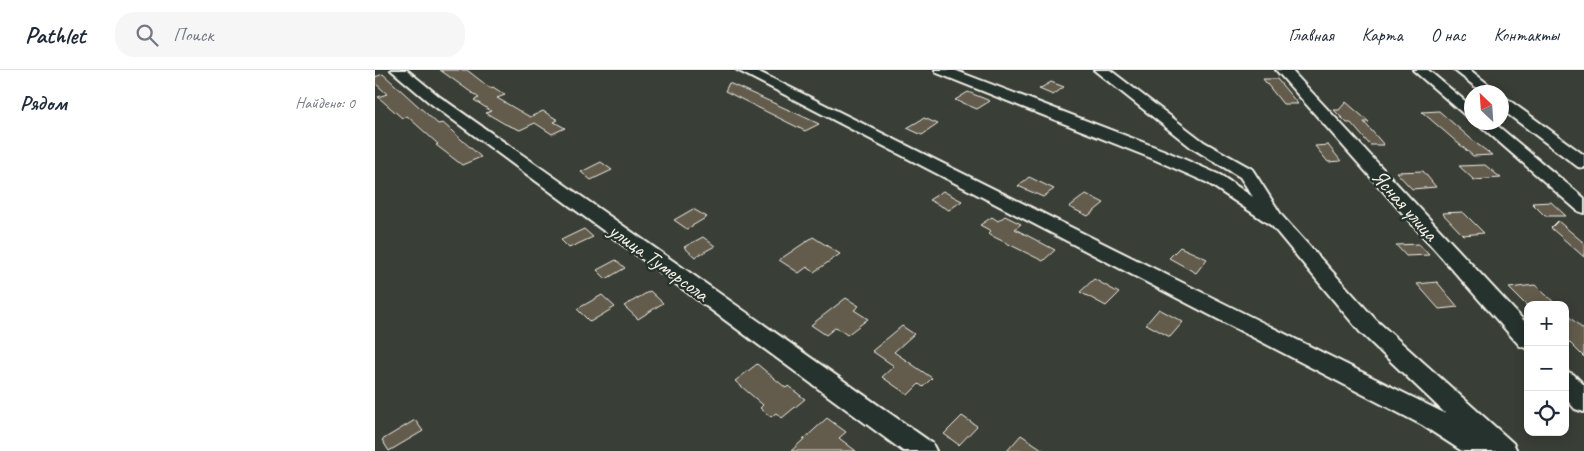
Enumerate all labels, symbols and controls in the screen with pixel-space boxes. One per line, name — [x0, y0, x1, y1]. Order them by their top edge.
search box — [115, 12, 465, 57]
text: Pathlet — [25, 20, 85, 50]
icon: search — [133, 21, 161, 49]
text: Поиск — [173, 23, 213, 47]
text: Главная — [1289, 24, 1334, 46]
text: Карта — [1362, 24, 1403, 46]
text: О нас — [1431, 24, 1466, 46]
text: Контакты — [1494, 24, 1559, 46]
north arrow — [1464, 85, 1509, 130]
text: Рядом — [20, 90, 67, 116]
text: Найдено: 0 — [295, 93, 355, 113]
street label: Ясная улица — [1366, 164, 1445, 247]
street label: улица Тумерсола — [602, 216, 715, 308]
map controls — [1524, 301, 1569, 436]
button: + — [1524, 301, 1569, 346]
button: − — [1524, 346, 1569, 391]
button: locate — [1524, 391, 1569, 436]

